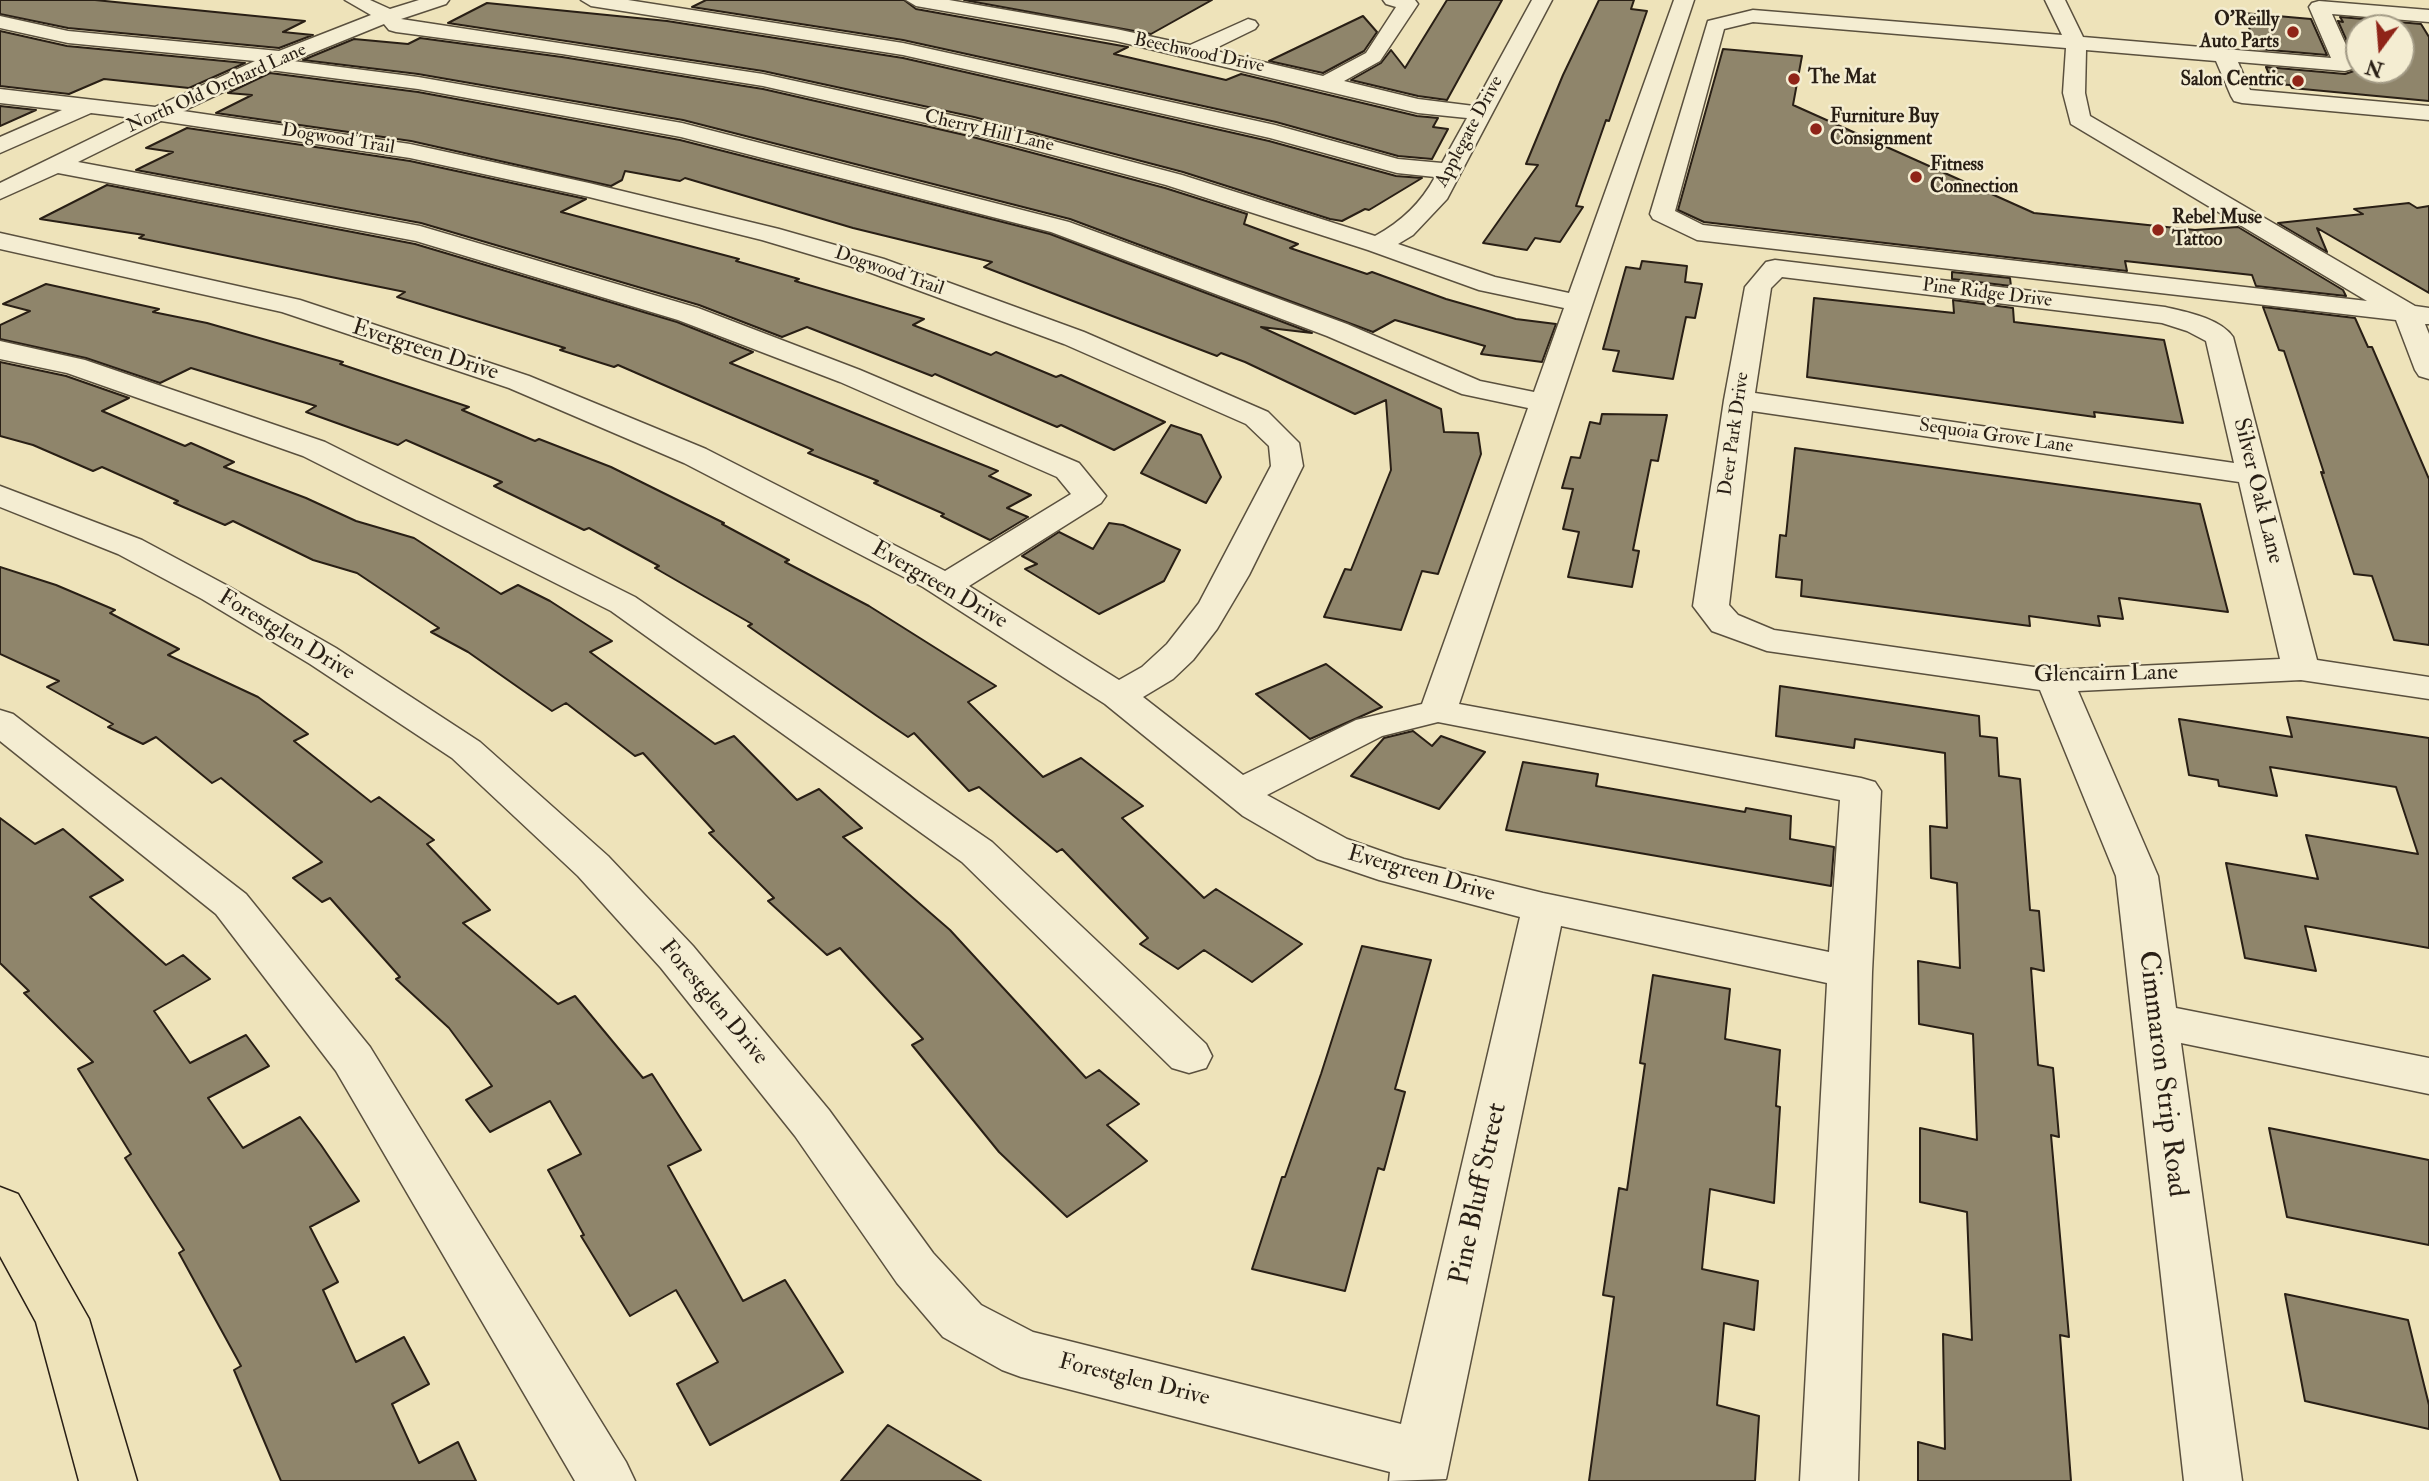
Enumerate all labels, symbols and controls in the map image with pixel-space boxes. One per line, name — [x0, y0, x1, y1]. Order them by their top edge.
place label: O'Reilly Auto Parts — [2200, 10, 2279, 54]
north arrow — [2345, 14, 2415, 84]
marker: O'Reilly Auto Parts — [2285, 24, 2301, 40]
street label: Beechwood Drive — [1132, 29, 1266, 79]
street label: North Old Orchard Lane — [124, 39, 310, 139]
text: N — [2363, 53, 2386, 81]
place label: The Mat — [1808, 68, 1876, 90]
place label: Salon Centric — [2180, 70, 2284, 92]
marker: The Mat — [1786, 71, 1802, 87]
street label: Applegate Drive — [1431, 73, 1509, 191]
marker: Salon Centric — [2290, 73, 2306, 89]
street label: Cherry Hill Lane — [922, 106, 1056, 158]
place label: Furniture Buy Consignment — [1830, 107, 1939, 151]
street label: Dogwood Trail — [280, 120, 396, 160]
marker: Furniture Buy Consignment — [1808, 121, 1824, 137]
place label: Fitness Connection — [1930, 155, 2018, 199]
marker: Fitness Connection — [1908, 169, 1924, 185]
place label: Rebel Muse Tattoo — [2172, 208, 2262, 252]
marker: Rebel Muse Tattoo — [2150, 222, 2166, 238]
street label: Dogwood Trail — [831, 243, 947, 301]
street label: Pine Ridge Drive — [1921, 275, 2053, 313]
street label: Evergreen Drive — [348, 314, 502, 388]
street label: Deer Park Drive — [1715, 371, 1755, 497]
street label: Sequoia Grove Lane — [1917, 415, 2075, 459]
street label: Silver Oak Lane — [2226, 415, 2288, 567]
street label: Evergreen Drive — [866, 536, 1012, 636]
street label: Forestglen Drive — [213, 584, 359, 688]
street label: Glencairn Lane — [2034, 660, 2178, 690]
street label: Evergreen Drive — [1344, 841, 1498, 909]
street label: Forestglen Drive — [653, 935, 773, 1071]
street label: Cimmaron Strip Road — [2129, 949, 2193, 1199]
street label: Pine Bluff Street — [1444, 1100, 1516, 1288]
street label: Forestglen Drive — [1056, 1349, 1212, 1413]

